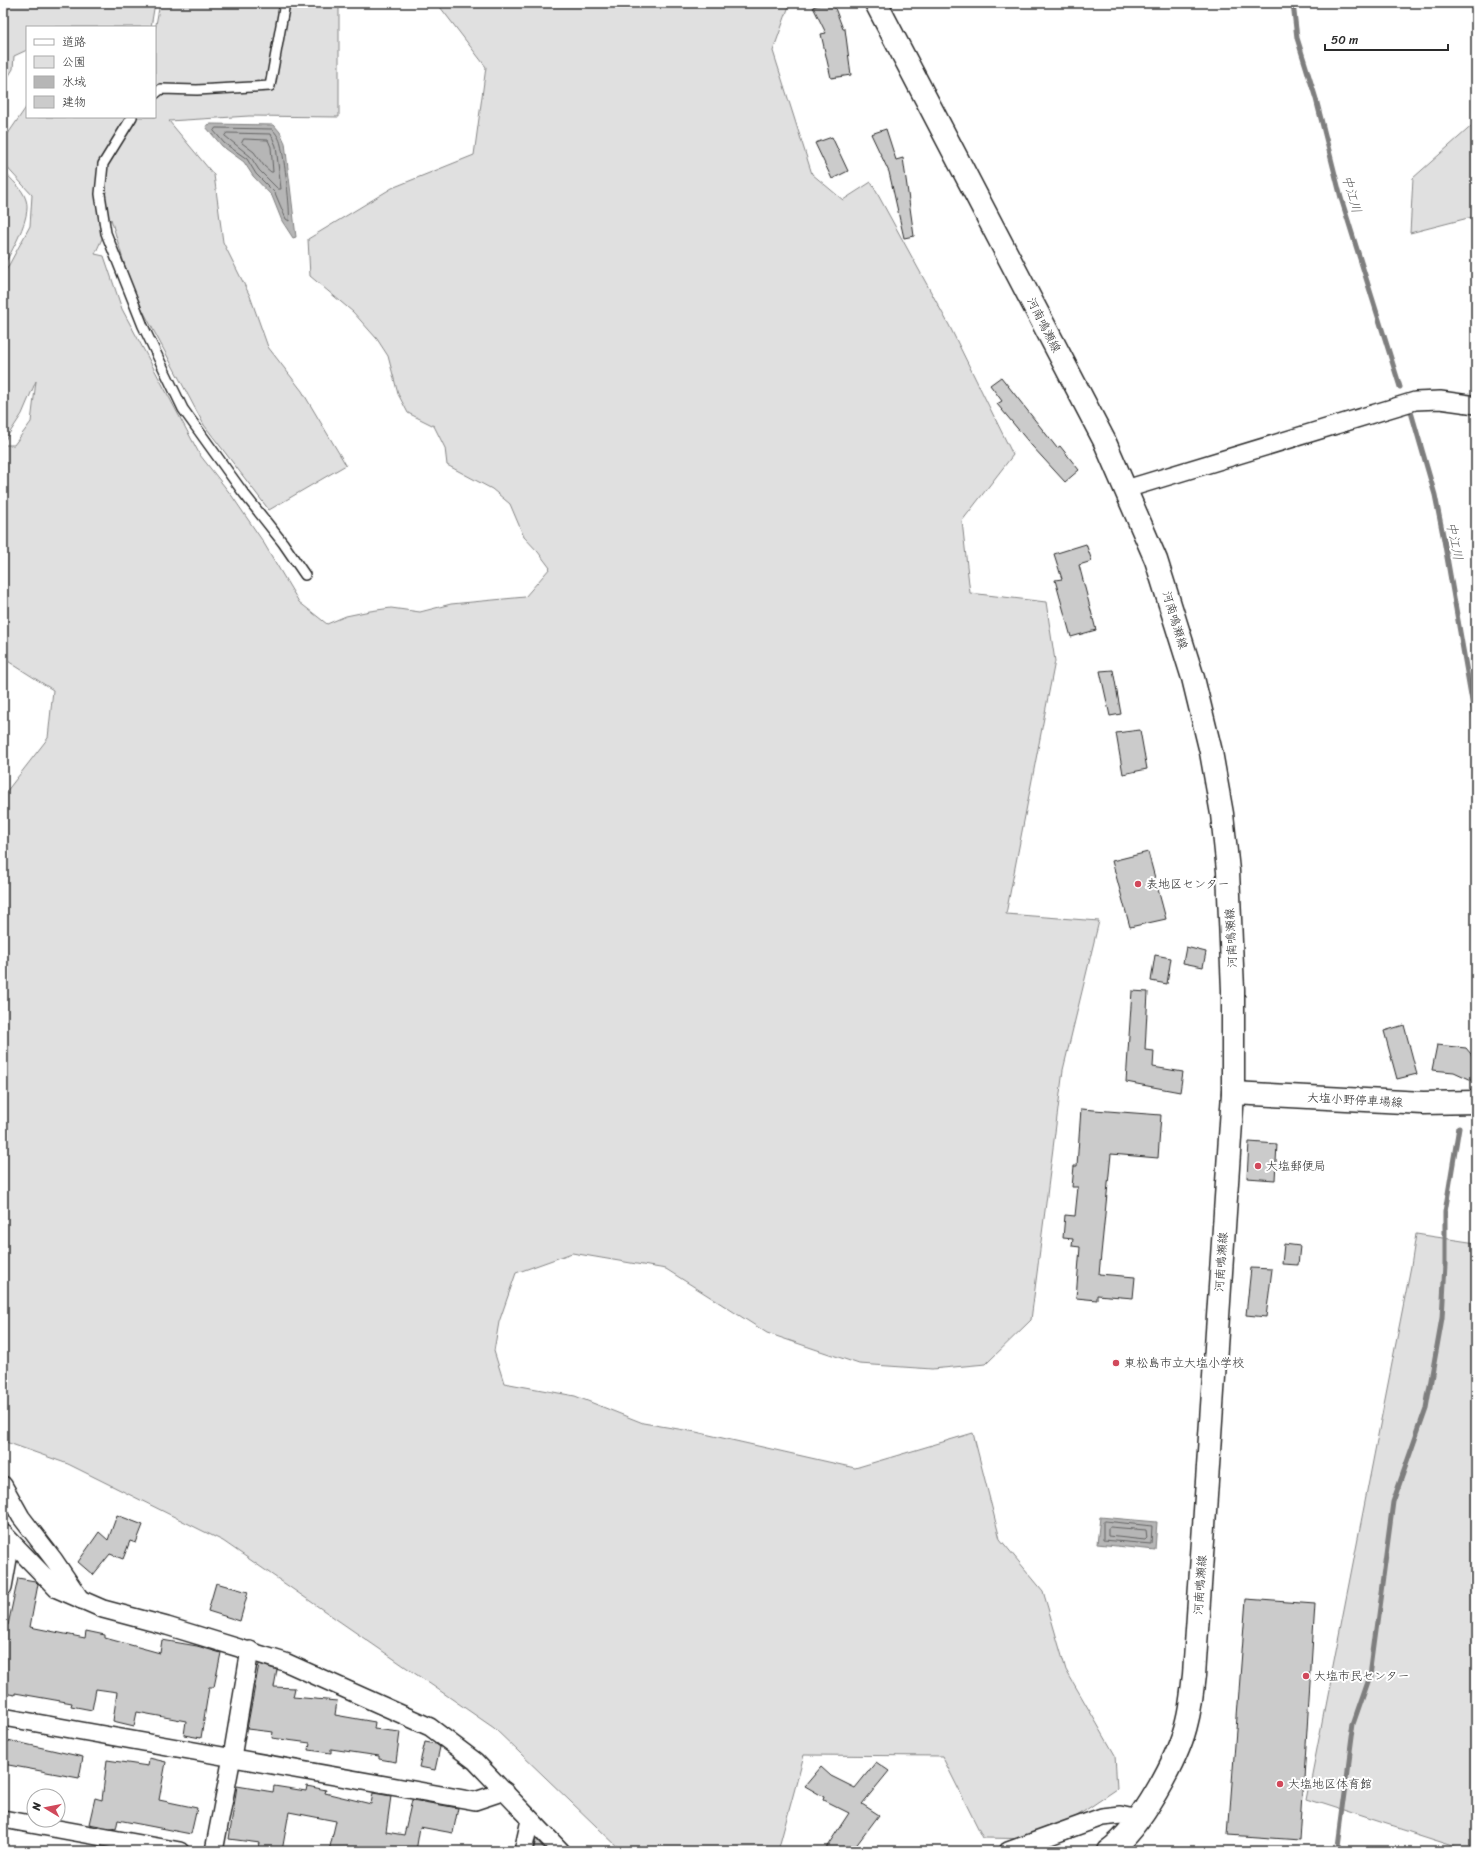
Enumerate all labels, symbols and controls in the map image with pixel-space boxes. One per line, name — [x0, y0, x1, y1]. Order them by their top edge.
legend — [26, 26, 156, 118]
scale bar — [1325, 26, 1448, 52]
text: 50 m — [1331, 29, 1358, 51]
text: 道路 — [62, 31, 86, 53]
text: 公園 — [62, 51, 86, 73]
text: 水域 — [62, 71, 86, 93]
text: 建物 — [62, 91, 86, 113]
water label: 中江川 — [1336, 172, 1368, 216]
street label: 河南鳴瀬線 — [1021, 293, 1067, 357]
water label: 中江川 — [1440, 520, 1470, 562]
street label: 河南鳴瀬線 — [1156, 588, 1194, 652]
place label: 表地区センター — [1146, 873, 1230, 895]
marker: 表地区センター — [1133, 879, 1143, 889]
street label: 河南鳴瀬線 — [1218, 907, 1244, 969]
street label: 大塩小野停車場線 — [1306, 1087, 1404, 1113]
place label: 大塩郵便局 — [1266, 1155, 1326, 1177]
marker: 大塩郵便局 — [1253, 1161, 1263, 1171]
street label: 河南鳴瀬線 — [1208, 1231, 1234, 1293]
place label: 東松島市立大塩小学校 — [1124, 1352, 1244, 1374]
marker: 東松島市立大塩小学校 — [1111, 1358, 1121, 1368]
street label: 河南鳴瀬線 — [1187, 1554, 1213, 1616]
place label: 大塩市民センター — [1314, 1665, 1410, 1687]
marker: 大塩市民センター — [1301, 1671, 1311, 1681]
place label: 大塩地区体育館 — [1288, 1773, 1372, 1795]
marker: 大塩地区体育館 — [1275, 1779, 1285, 1789]
north arrow — [26, 1788, 66, 1828]
text: N — [26, 1801, 47, 1813]

